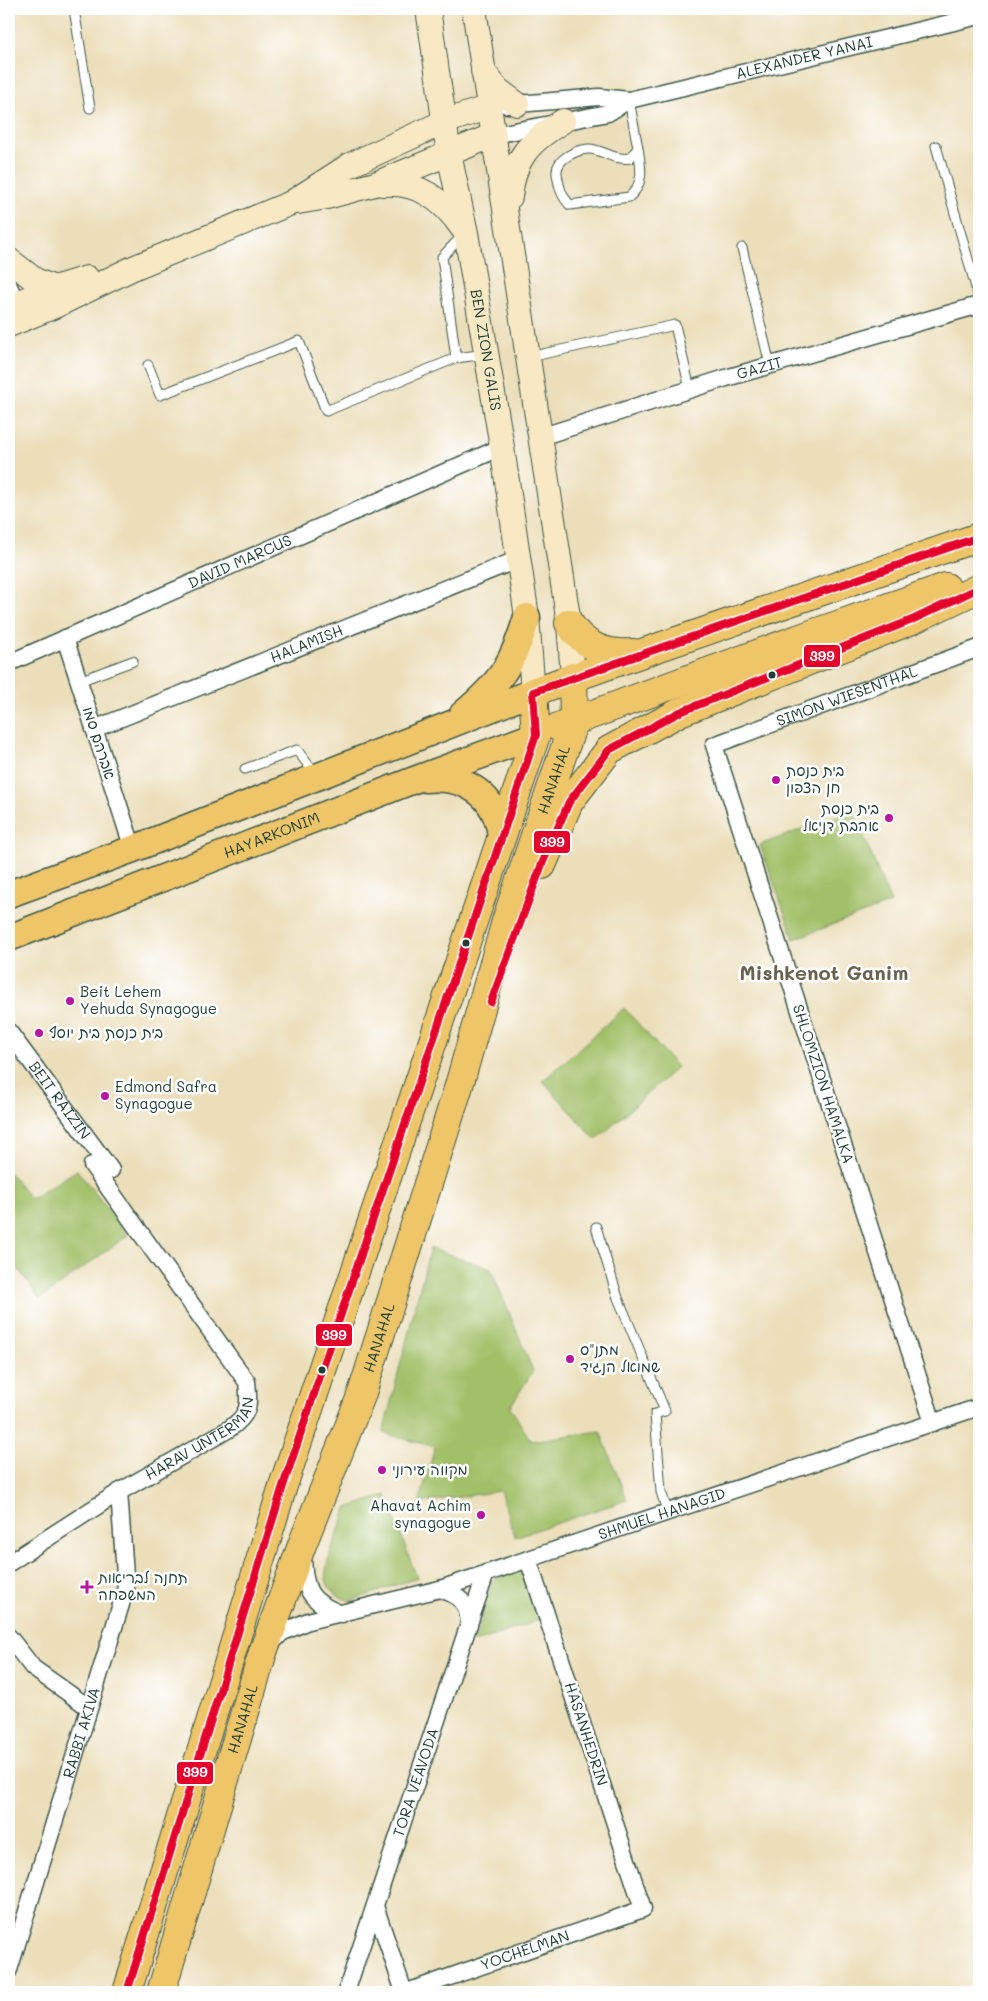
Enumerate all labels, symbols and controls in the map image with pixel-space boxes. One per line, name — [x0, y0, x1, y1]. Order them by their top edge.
street label: ALEXANDER YANAI — [734, 31, 875, 83]
street label: BEN ZION GALIS — [467, 288, 507, 412]
street label: GAZIT — [734, 351, 784, 383]
street label: DAVID MARCUS — [185, 530, 294, 592]
street label: HALAMISH — [267, 619, 346, 667]
line badge: 399 — [803, 644, 841, 668]
text: 399 — [809, 646, 835, 665]
street label: SIMON WIESENTHAL — [773, 660, 920, 730]
unlabelled marker — [767, 670, 777, 680]
street label: אברהם סמו — [79, 704, 121, 782]
street label: HANAHAL — [532, 742, 574, 817]
place label: בית כנסת חן הצפון — [786, 760, 844, 798]
marker: בית כנסת חן הצפון — [770, 774, 782, 786]
place label: בית כנסת אהבת דניאל — [803, 798, 879, 835]
street label: HAYARKONIM — [220, 807, 322, 862]
marker: בית כנסת אהבת דניאל — [883, 812, 895, 824]
line badge: 399 — [533, 830, 571, 854]
text: 399 — [539, 832, 565, 851]
unlabelled marker — [461, 938, 471, 948]
district label: Mishkenot Ganim — [740, 959, 908, 985]
place label: Beit Lehem Yehuda Synagogue — [80, 981, 217, 1018]
marker: Beit Lehem Yehuda Synagogue — [64, 995, 76, 1007]
street label: SHLOMZION HAMALKA — [789, 1002, 859, 1166]
place label: בית כנסת בית יוסף — [49, 1022, 163, 1042]
marker: בית כנסת בית יוסף — [33, 1027, 45, 1039]
street label: BEIT RAIZIN — [25, 1057, 96, 1143]
place label: Edmond Safra Synagogue — [115, 1076, 217, 1113]
marker: Edmond Safra Synagogue — [99, 1090, 111, 1102]
street label: HANAHAL — [358, 1300, 399, 1375]
line badge: 399 — [315, 1323, 353, 1347]
text: 399 — [321, 1325, 347, 1344]
place label: מתנ"ס שמואל הנגיד — [580, 1339, 660, 1376]
marker: מתנ"ס שמואל הנגיד — [564, 1353, 576, 1365]
unlabelled marker — [317, 1365, 327, 1375]
street label: HARAV UNTERMAN — [141, 1396, 258, 1484]
place label: מקווה עירוני — [392, 1459, 468, 1479]
marker: מקווה עירוני — [376, 1464, 388, 1476]
street label: SHMUEL HANAGID — [595, 1482, 728, 1544]
place label: Ahavat Achim synagogue — [370, 1495, 471, 1532]
marker: Ahavat Achim synagogue — [475, 1509, 487, 1521]
place label: תחנה לבריאות המשפחה — [97, 1567, 188, 1604]
marker: תחנה לבריאות המשפחה — [80, 1580, 94, 1594]
street label: HASANHEDRIN — [561, 1679, 613, 1788]
street label: HANAHAL — [222, 1681, 262, 1756]
street label: RABBI AKIVA — [57, 1685, 104, 1780]
street label: TORA VEAVODA — [388, 1725, 443, 1839]
line badge: 399 — [176, 1761, 214, 1785]
text: 399 — [182, 1762, 208, 1781]
street label: YOCHELMAN — [477, 1925, 572, 1974]

